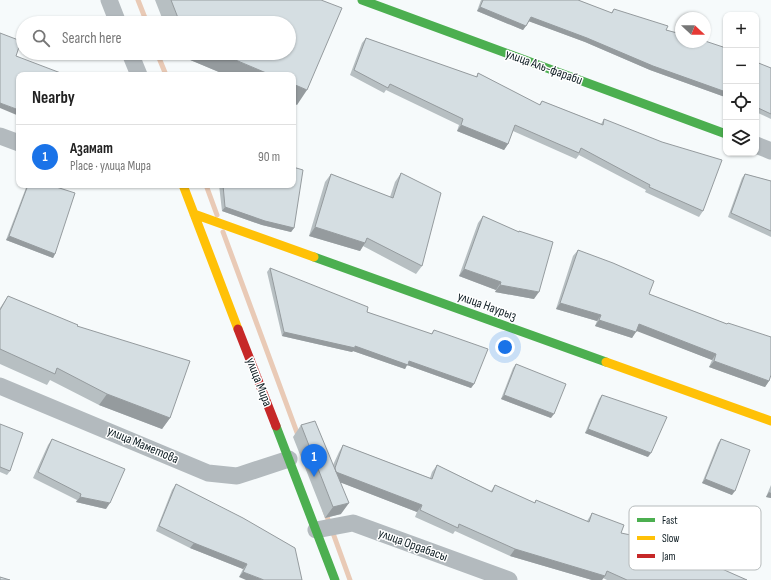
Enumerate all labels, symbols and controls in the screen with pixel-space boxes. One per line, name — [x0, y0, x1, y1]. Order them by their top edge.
north arrow — [675, 12, 711, 48]
map controls — [723, 12, 759, 156]
button: + — [723, 12, 759, 48]
search box — [16, 16, 296, 60]
icon: search — [30, 27, 52, 49]
text: Search here — [62, 29, 122, 48]
street label: улица Аль-фараби — [503, 46, 585, 88]
button: − — [723, 48, 759, 84]
button: locate — [723, 84, 759, 120]
text: Nearby — [32, 88, 75, 108]
button: layers — [723, 120, 759, 156]
text: Азамат — [70, 139, 113, 158]
text: 1 — [42, 149, 48, 165]
text: 90 m — [258, 149, 280, 165]
text: Place · улица Мира — [70, 158, 151, 174]
street label: улица Наурыз — [455, 288, 519, 324]
your location — [495, 337, 515, 357]
street label: улица Мира — [242, 355, 276, 409]
street label: улица Маметова — [105, 423, 181, 467]
pin: 1 — [301, 444, 327, 477]
legend — [629, 506, 761, 570]
text: Fast — [662, 514, 678, 527]
street label: улица Ордабасы — [376, 525, 450, 565]
text: Slow — [662, 532, 679, 545]
text: Jam — [661, 550, 676, 563]

